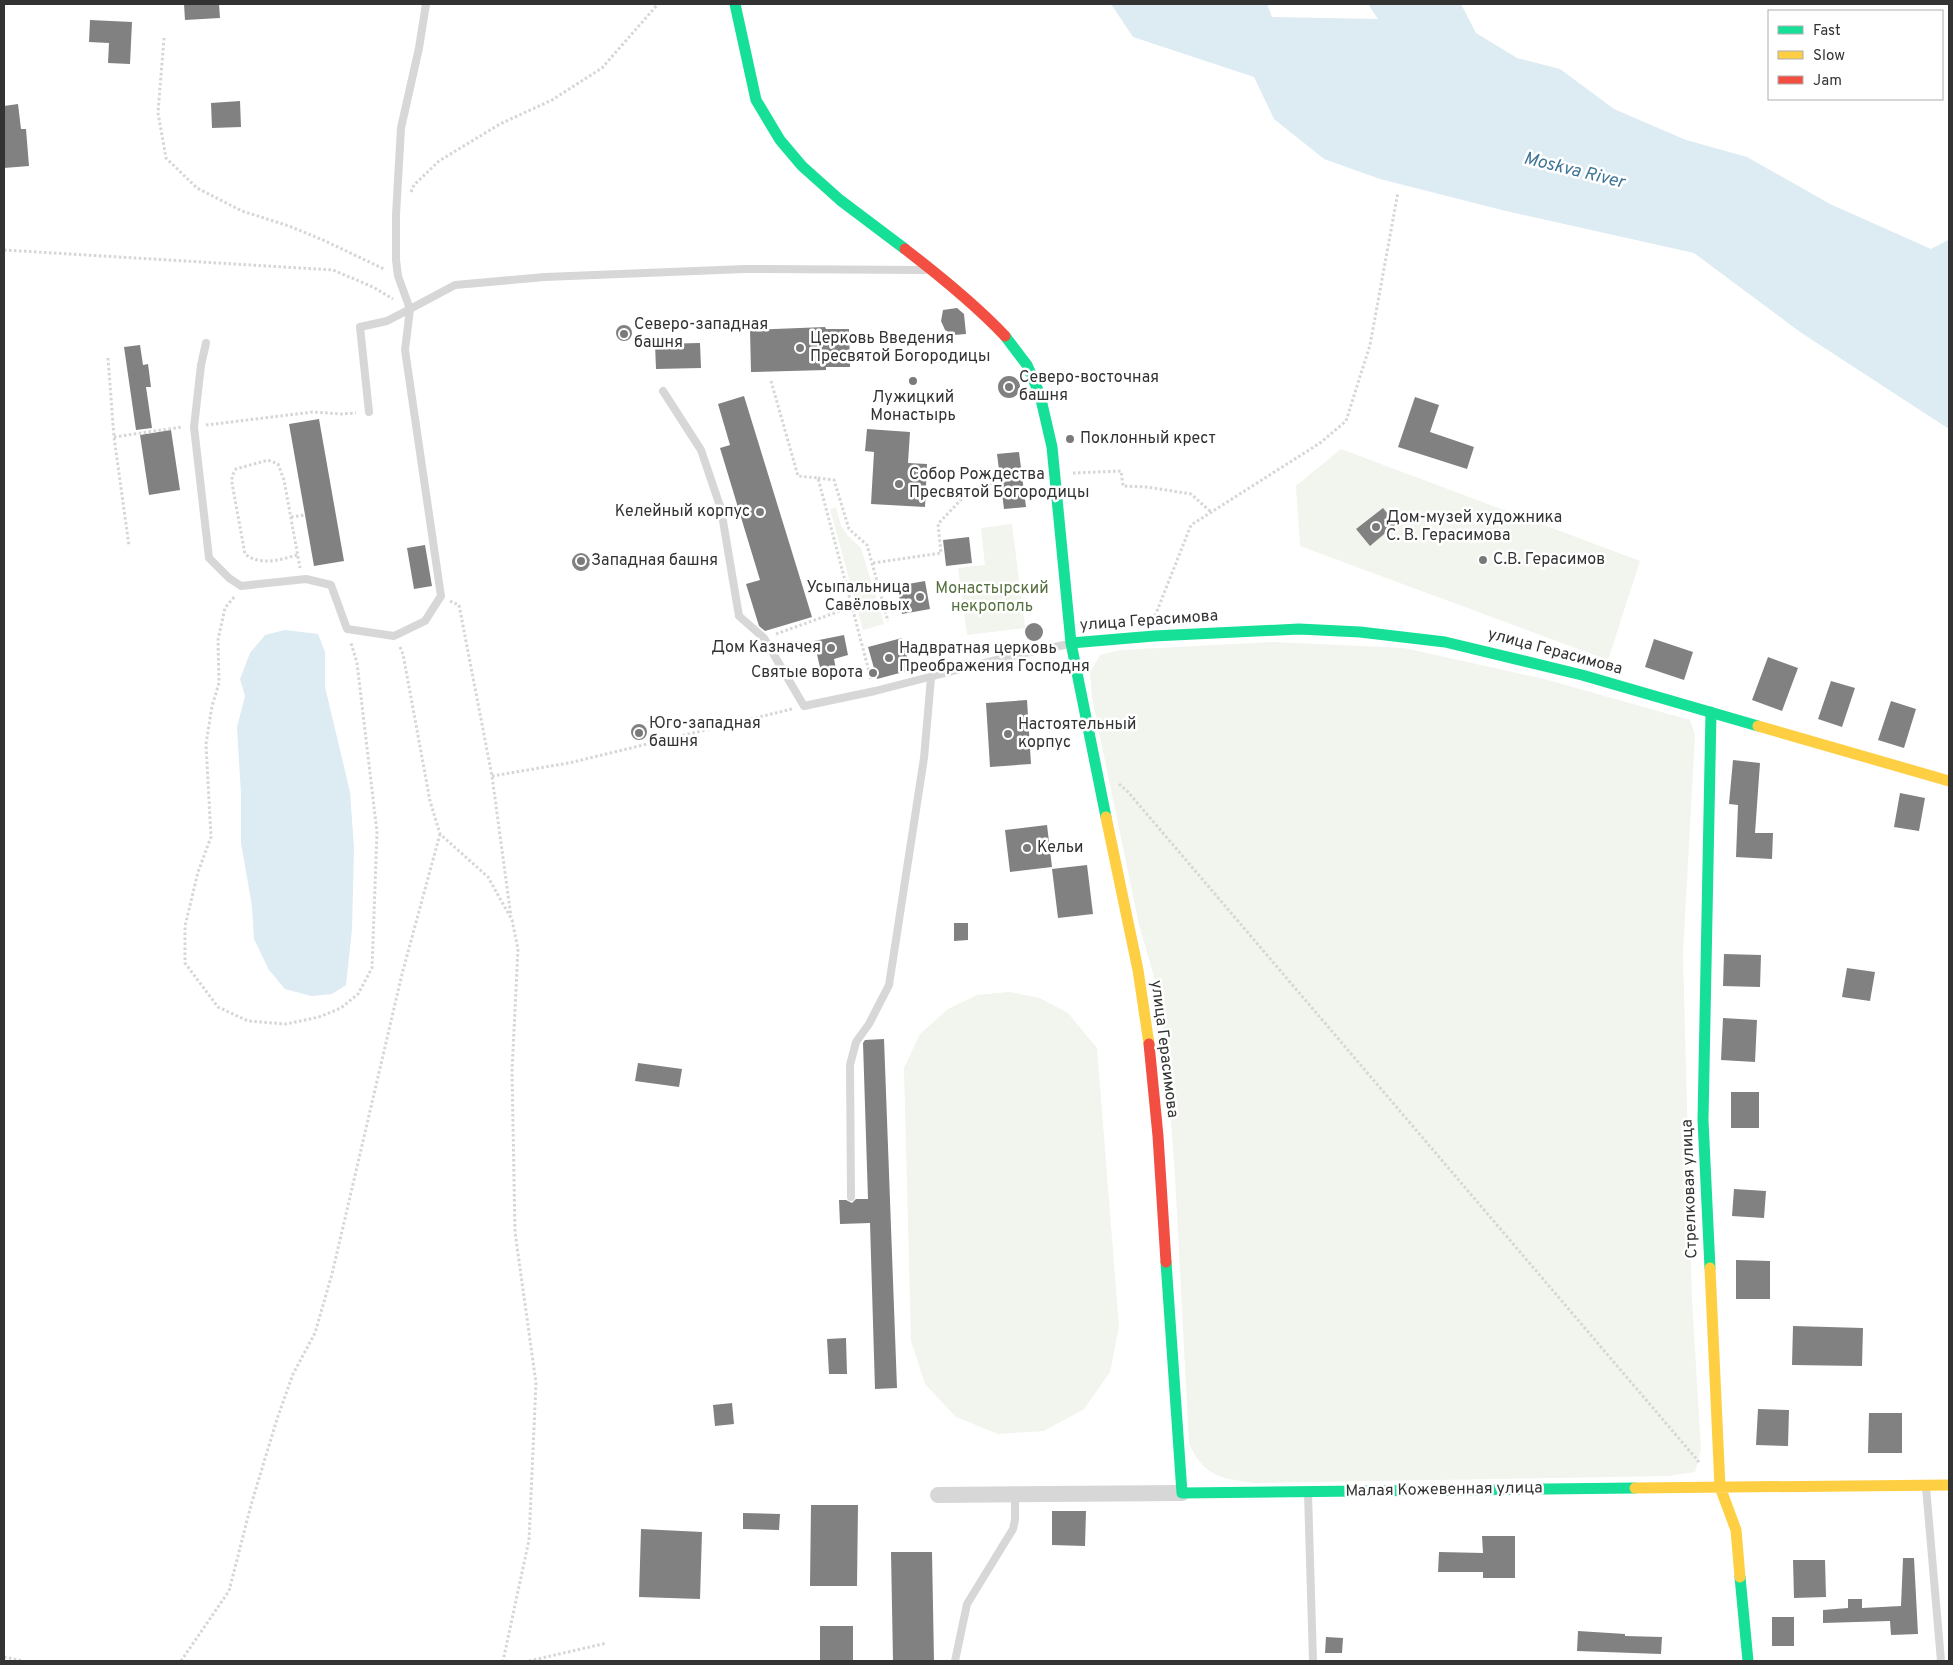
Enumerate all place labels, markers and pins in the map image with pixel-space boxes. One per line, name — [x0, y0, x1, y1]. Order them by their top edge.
place label: Северо-западная башня — [634, 315, 768, 353]
marker: Северо-западная башня — [618, 328, 630, 340]
place label: Церковь Введения Пресвятой Богородицы — [810, 329, 990, 367]
marker: Церковь Введения Пресвятой Богородицы — [794, 342, 806, 354]
place label: Северо-восточная башня — [1019, 368, 1159, 406]
marker: Лужицкий Монастырь — [907, 375, 919, 387]
marker: Северо-восточная башня — [1003, 381, 1015, 393]
place label: Лужицкий Монастырь — [870, 388, 956, 426]
place label: Поклонный крест — [1080, 429, 1216, 449]
marker: Поклонный крест — [1064, 433, 1076, 445]
place label: Собор Рождества Пресвятой Богородицы — [909, 465, 1089, 503]
marker: Собор Рождества Пресвятой Богородицы — [893, 478, 905, 490]
place label: Келейный корпус — [615, 502, 750, 522]
marker: Келейный корпус — [754, 506, 766, 518]
place label: Дом-музей художника С. В. Герасимова — [1386, 508, 1562, 546]
marker: Дом-музей художника С. В. Герасимова — [1370, 521, 1382, 533]
place label: С.В. Герасимов — [1493, 550, 1605, 570]
place label: Западная башня — [591, 551, 718, 571]
marker: С.В. Герасимов — [1477, 554, 1489, 566]
marker: Западная башня — [575, 555, 587, 567]
place label: Усыпальница Савёловых — [807, 578, 910, 616]
marker: Усыпальница Савёловых — [914, 591, 926, 603]
place label: Дом Казначея — [711, 638, 821, 658]
place label: Надвратная церковь Преображения Господня — [899, 639, 1090, 677]
marker: Дом Казначея — [825, 642, 837, 654]
marker: Надвратная церковь Преображения Господня — [883, 652, 895, 664]
place label: Святые ворота — [751, 663, 863, 683]
marker: Святые ворота — [867, 667, 879, 679]
place label: Юго-западная башня — [649, 714, 761, 752]
place label: Настоятельный корпус — [1018, 715, 1136, 753]
marker: Юго-западная башня — [633, 727, 645, 739]
marker: Настоятельный корпус — [1002, 728, 1014, 740]
place label: Кельи — [1037, 838, 1083, 858]
marker: Кельи — [1021, 842, 1033, 854]

